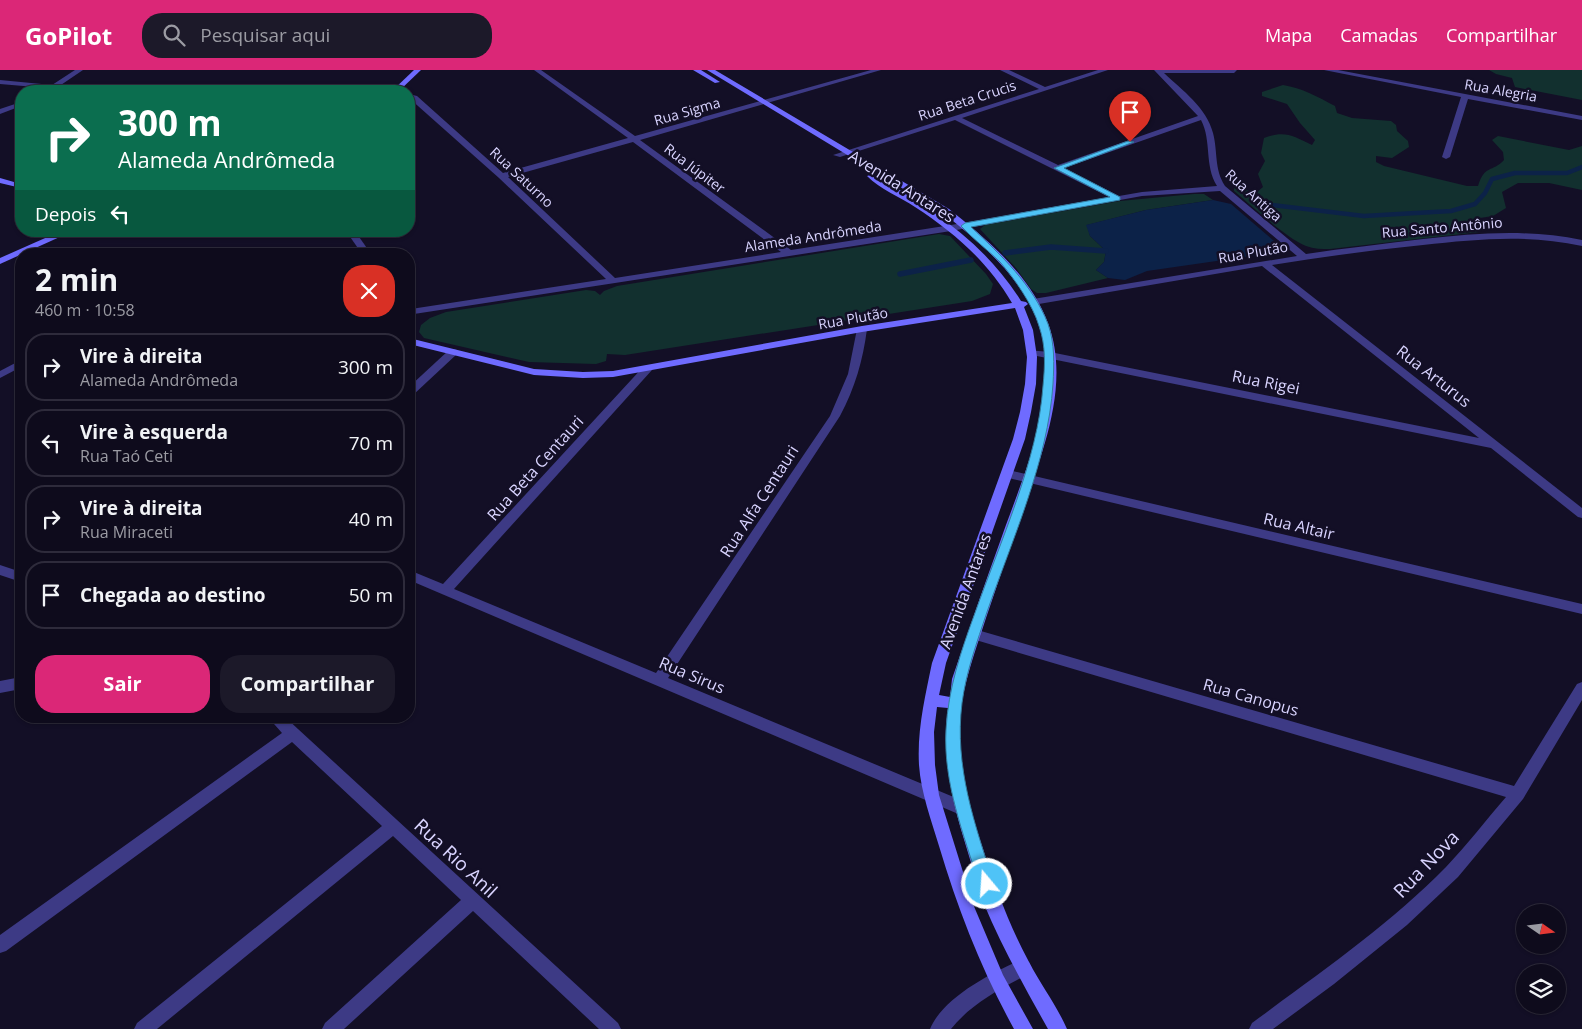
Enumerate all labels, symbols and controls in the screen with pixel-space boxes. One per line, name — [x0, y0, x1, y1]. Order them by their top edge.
search box — [142, 13, 492, 58]
text: GoPilot — [25, 19, 112, 52]
icon: search — [160, 21, 188, 49]
text: Pesquisar aqui — [200, 22, 330, 48]
text: Mapa — [1265, 23, 1312, 47]
text: Camadas — [1340, 23, 1418, 47]
text: Compartilhar — [1446, 23, 1557, 47]
street label: Rua Alegria — [1463, 74, 1539, 106]
street label: Rua Beta Crucis — [916, 75, 1019, 125]
pin — [1109, 91, 1151, 142]
street label: Rua Sigma — [652, 92, 722, 130]
icon: arrive — [1116, 98, 1144, 126]
text: 300 m — [118, 99, 222, 146]
icon: right — [35, 105, 100, 170]
street label: Rua Júpiter — [661, 139, 730, 197]
street label: Rua Saturno — [486, 143, 558, 211]
text: Alameda Andrômeda — [118, 144, 335, 174]
street label: Avenida Antares — [845, 144, 959, 228]
street label: Rua Antiga — [1222, 165, 1286, 225]
icon: left — [106, 200, 134, 228]
text: Depois — [35, 201, 96, 227]
street label: Rua Santo Antônio — [1381, 212, 1503, 242]
street label: Alameda Andrômeda — [743, 216, 883, 256]
street label: Rua Plutão — [1217, 237, 1289, 267]
text: 2 min — [35, 259, 118, 300]
button: close — [343, 265, 395, 317]
text: 460 m · 10:58 — [35, 299, 135, 321]
street label: Rua Plutão — [817, 303, 889, 333]
street label: Rua Arturus — [1392, 340, 1476, 412]
text: Vire à direita — [80, 343, 203, 369]
icon: right — [37, 353, 65, 381]
text: 300 m — [338, 354, 393, 380]
street label: Rua Rigei — [1230, 365, 1302, 399]
text: Alameda Andrômeda — [80, 369, 238, 391]
street label: Rua Beta Centauri — [482, 411, 588, 525]
text: Vire à esquerda — [80, 419, 228, 445]
icon: left — [37, 429, 65, 457]
text: 70 m — [349, 430, 393, 456]
street label: Rua Alfa Centauri — [715, 441, 803, 561]
text: Rua Taó Ceti — [80, 445, 173, 467]
text: Vire à direita — [80, 495, 203, 521]
icon: right — [37, 505, 65, 533]
text: 40 m — [349, 506, 393, 532]
street label: Rua Altair — [1261, 507, 1337, 545]
text: Rua Miraceti — [80, 521, 173, 543]
street label: Avenida Antares — [934, 530, 996, 652]
icon: arrive — [37, 581, 65, 609]
text: Chegada ao destino — [80, 582, 266, 608]
text: 50 m — [349, 582, 393, 608]
street label: Rua Sirus — [656, 651, 728, 699]
button: Sair — [35, 655, 210, 713]
button: Compartilhar — [220, 655, 395, 713]
street label: Rua Canopus — [1201, 673, 1301, 721]
street label: Rua Rio Anil — [409, 813, 503, 903]
street label: Rua Nova — [1387, 825, 1465, 903]
position arrow — [960, 857, 1012, 909]
north arrow — [1516, 904, 1566, 954]
map controls — [1516, 904, 1566, 1014]
button: layers — [1516, 964, 1566, 1014]

